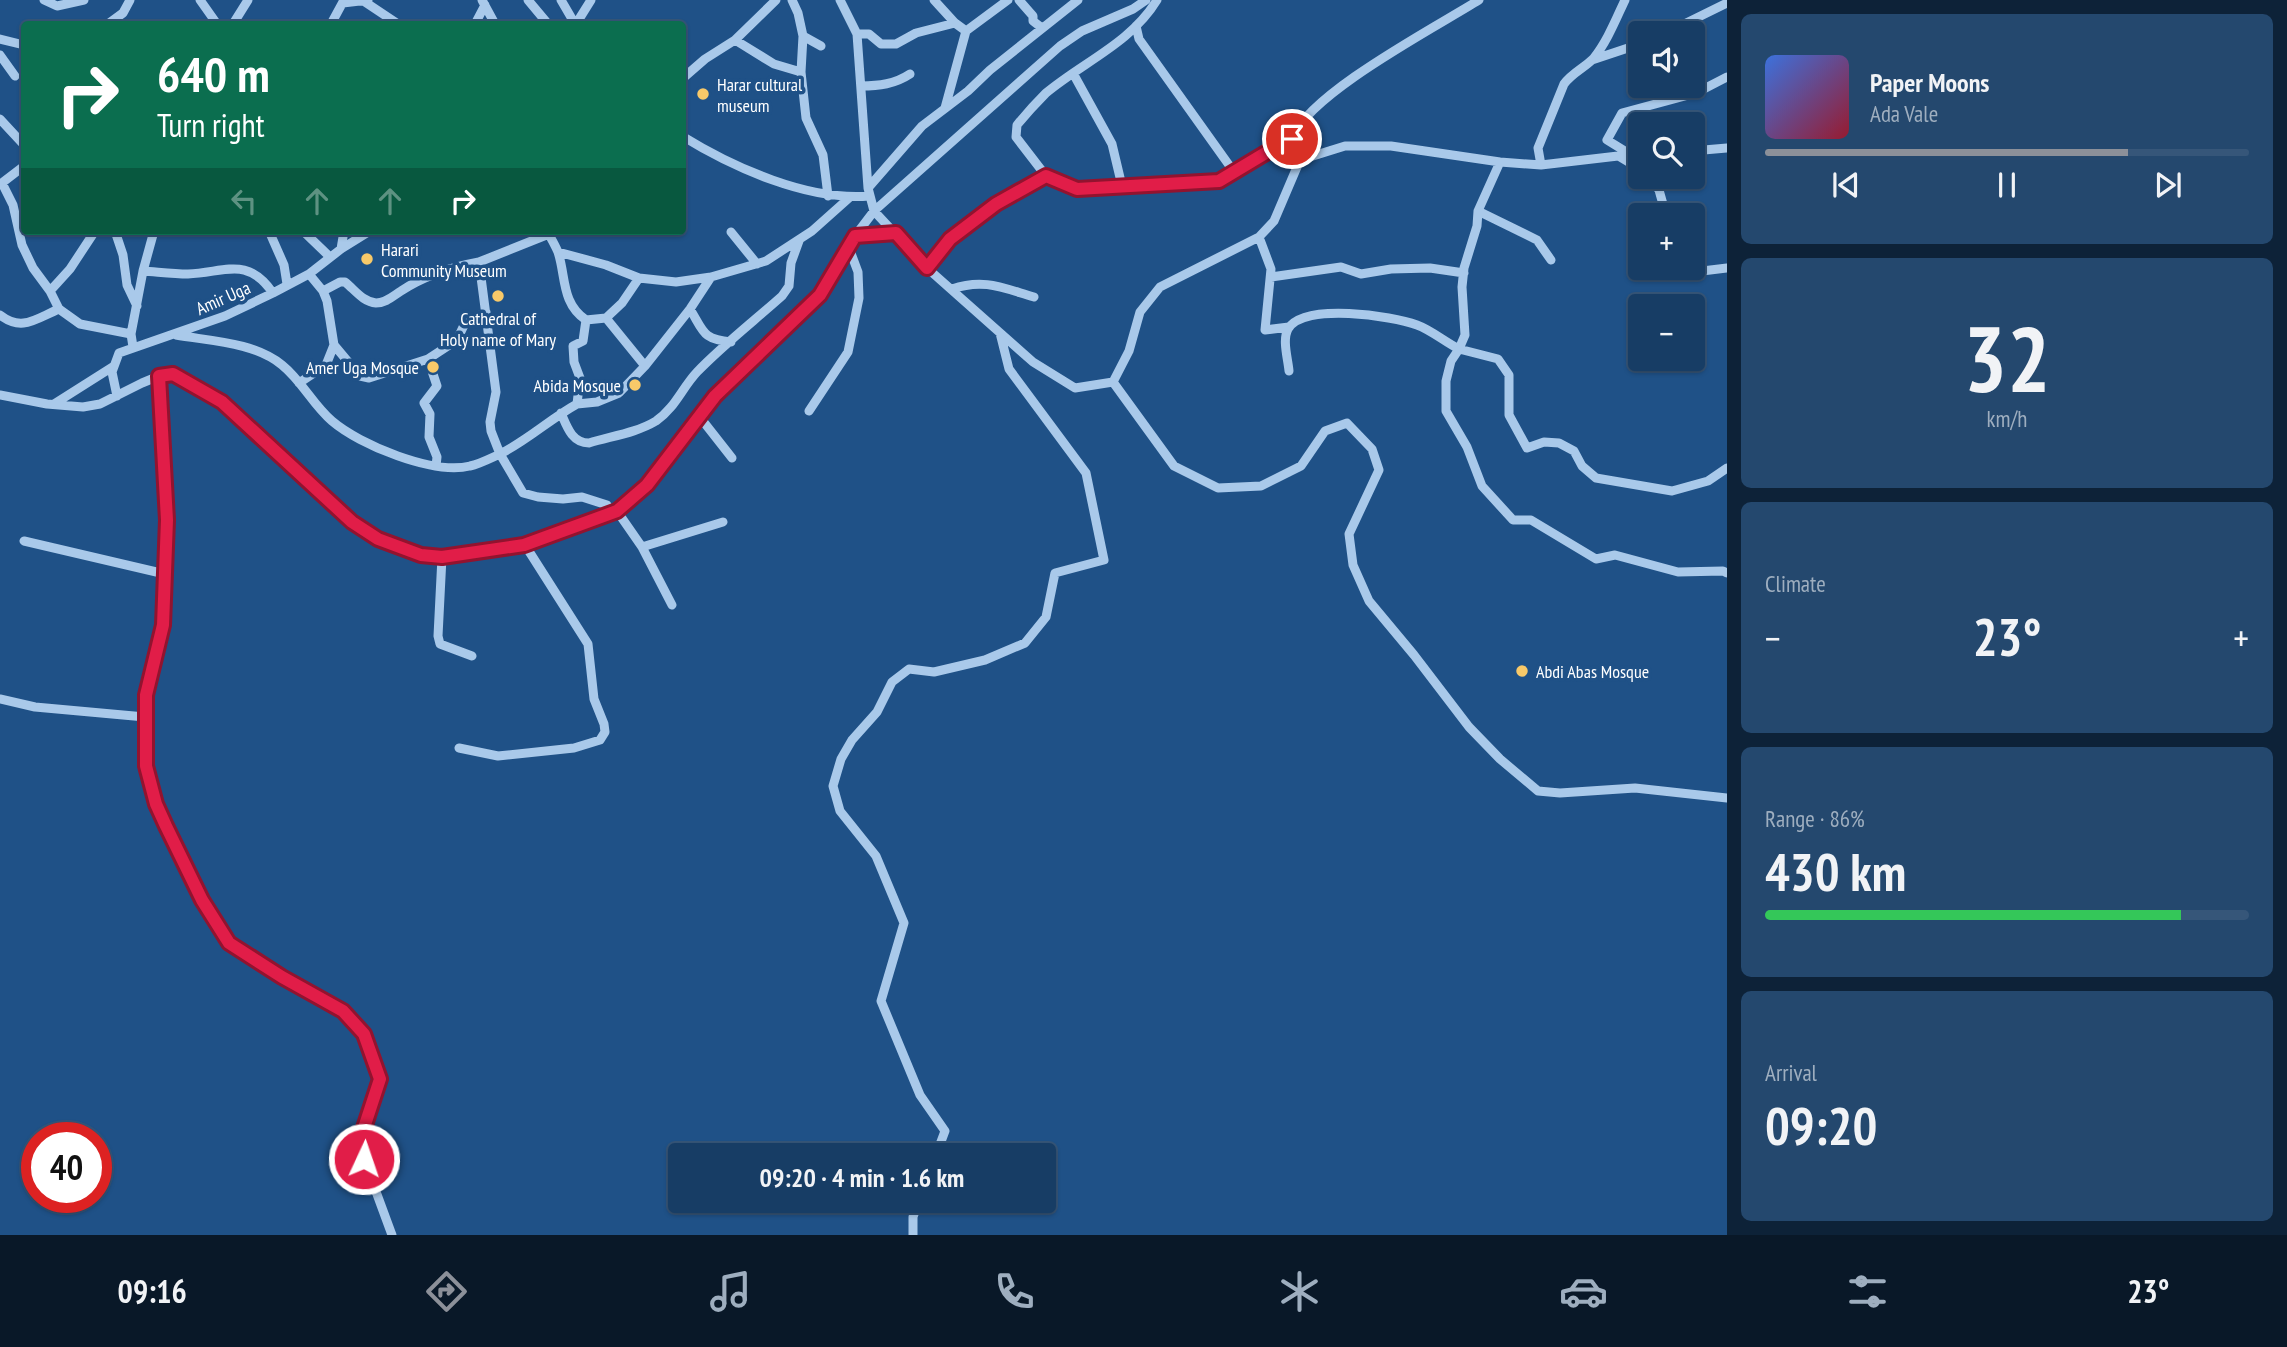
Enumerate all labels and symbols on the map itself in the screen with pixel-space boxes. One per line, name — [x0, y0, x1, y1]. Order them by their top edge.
place label: Harar cultural museum — [717, 73, 803, 117]
marker: Harar cultural museum — [695, 86, 711, 102]
pin — [1262, 109, 1322, 169]
place label: Harari Community Museum — [381, 238, 507, 282]
marker: Harari Community Museum — [359, 251, 375, 267]
street label: Amir Uga — [192, 276, 254, 320]
marker: Cathedral of Holy name of Mary — [490, 288, 506, 304]
place label: Cathedral of Holy name of Mary — [440, 307, 556, 351]
place label: Amer Uga Mosque — [306, 356, 419, 379]
marker: Amer Uga Mosque — [425, 359, 441, 375]
place label: Abida Mosque — [534, 374, 621, 397]
marker: Abida Mosque — [627, 377, 643, 393]
place label: Abdi Abas Mosque — [1536, 660, 1649, 683]
marker: Abdi Abas Mosque — [1514, 663, 1530, 679]
speed limit sign: 40 — [21, 1122, 112, 1213]
position arrow — [327, 1122, 401, 1196]

